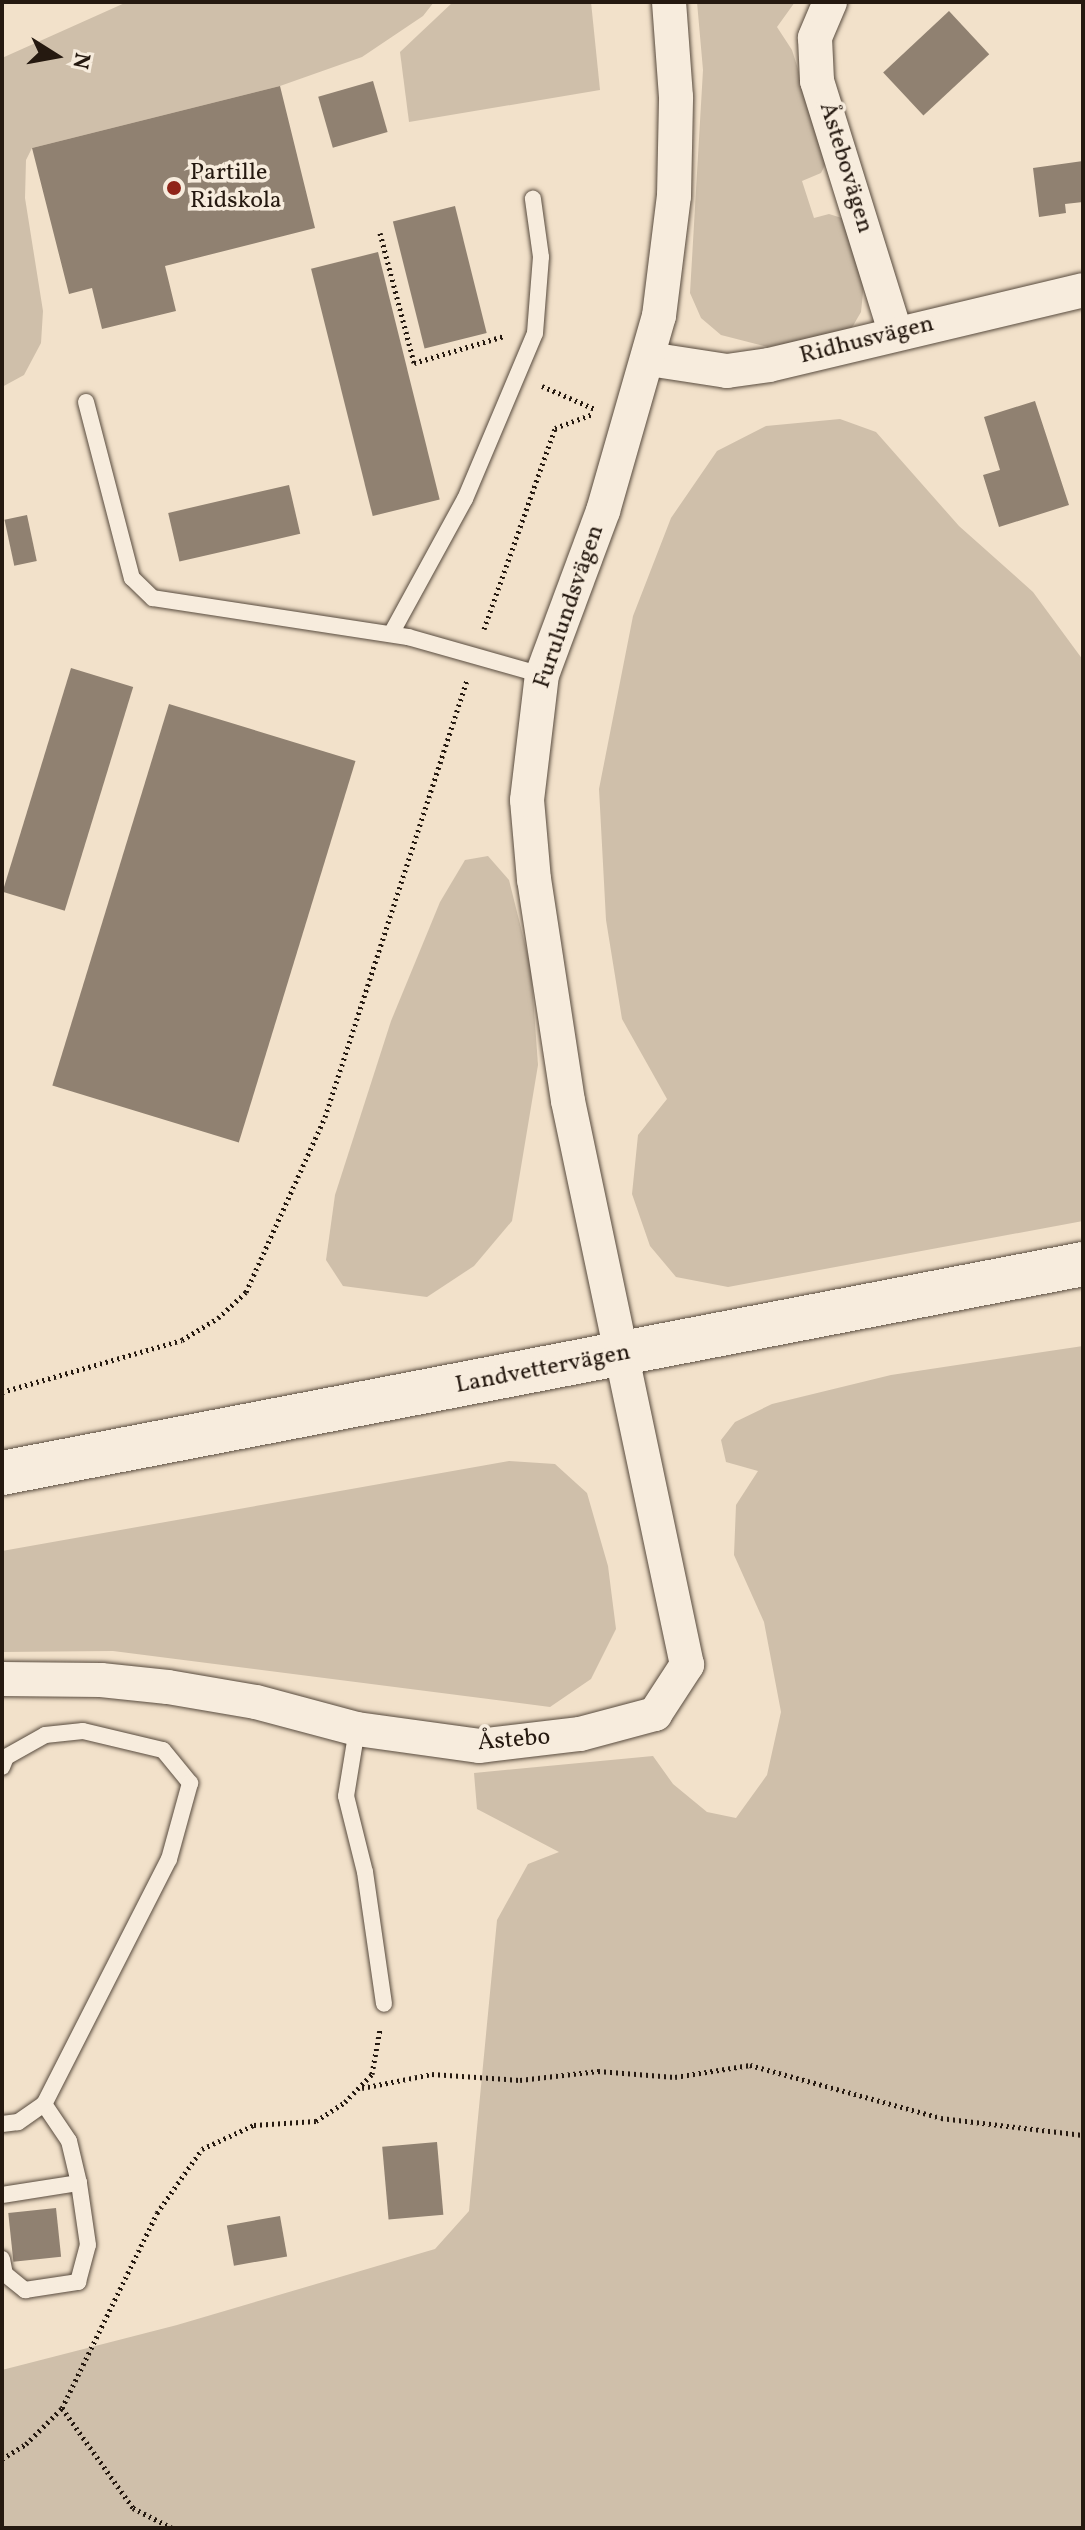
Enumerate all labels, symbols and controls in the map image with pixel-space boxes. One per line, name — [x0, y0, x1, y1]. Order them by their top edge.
north arrow — [16, 16, 96, 96]
text: N — [63, 50, 97, 71]
street label: Åstebovägen — [811, 99, 879, 237]
place label: Partille Ridskola — [190, 160, 282, 216]
marker: Partille Ridskola — [165, 179, 183, 197]
street label: Ridhusvägen — [797, 310, 937, 372]
street label: Furulundsvägen — [529, 522, 611, 692]
street label: Landvettervägen — [453, 1339, 633, 1401]
street label: Åstebo — [477, 1723, 551, 1759]

